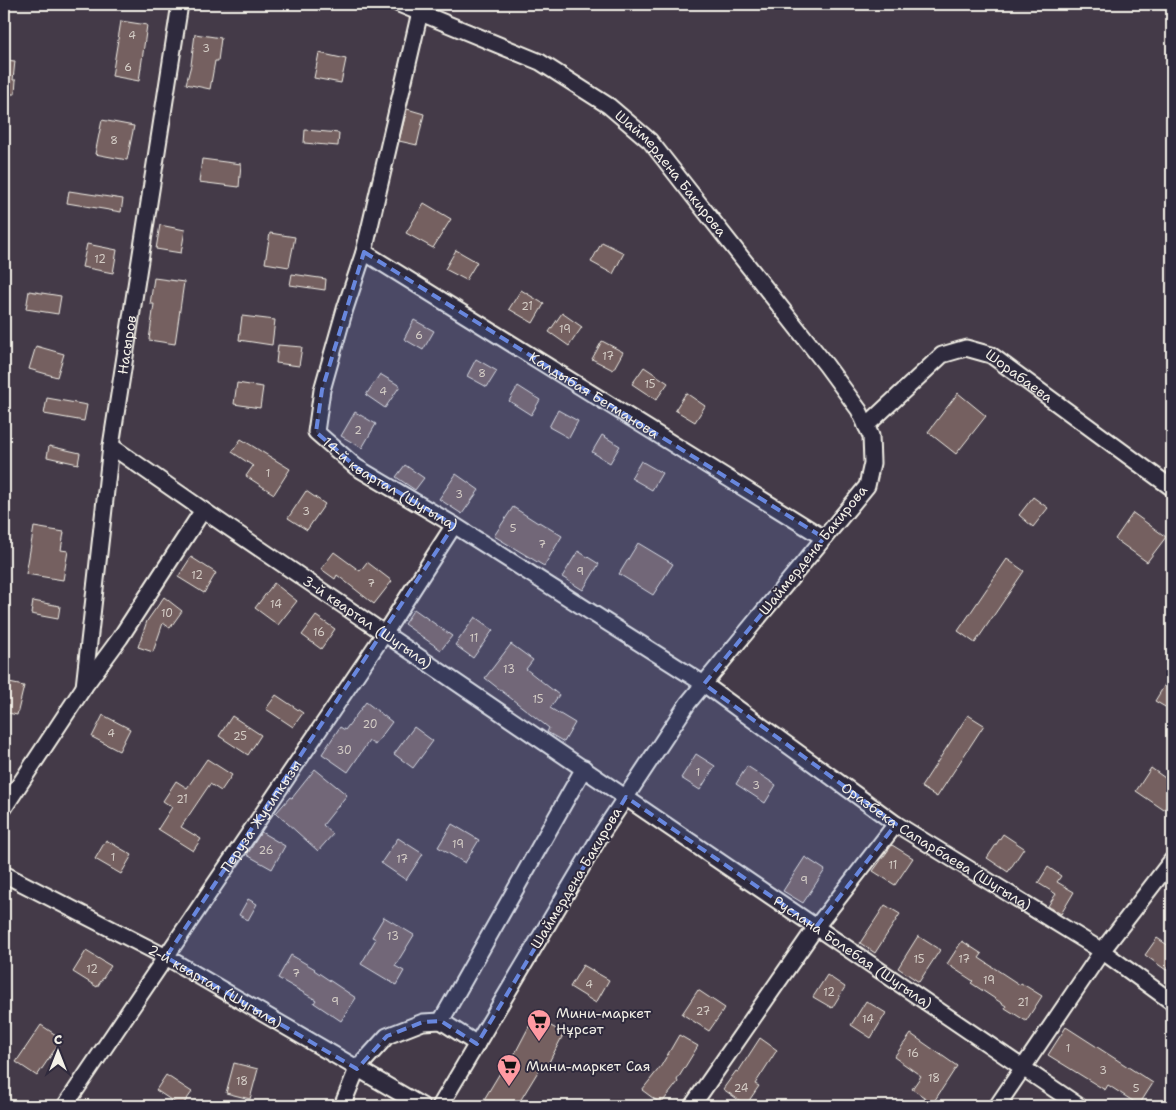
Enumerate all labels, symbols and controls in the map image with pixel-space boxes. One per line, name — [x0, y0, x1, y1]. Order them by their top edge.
house number: 4 — [128, 28, 136, 43]
house number: 3 — [202, 41, 210, 56]
house number: 6 — [124, 60, 132, 75]
street label: Шаймердена Бакирова — [611, 106, 731, 240]
house number: 8 — [110, 133, 118, 148]
house number: 12 — [94, 252, 106, 267]
house number: 21 — [521, 299, 533, 314]
street label: Насыров — [113, 314, 140, 376]
house number: 19 — [559, 322, 571, 337]
house number: 6 — [415, 328, 423, 343]
street label: Шорабаева — [982, 345, 1057, 407]
street label: Калдыбая Бегманова — [526, 348, 663, 442]
house number: 17 — [602, 349, 614, 364]
house number: 8 — [478, 366, 486, 381]
house number: 15 — [644, 377, 656, 392]
house number: 4 — [379, 384, 387, 399]
house number: 2 — [354, 423, 362, 438]
street label: 14-й квартал (Шугыла) — [319, 433, 461, 534]
house number: 1 — [266, 466, 270, 481]
street label: Шаймердена Бакирова — [755, 481, 871, 619]
house number: 3 — [455, 487, 463, 502]
house number: 3 — [302, 504, 310, 519]
house number: 5 — [510, 521, 517, 536]
house number: 7 — [538, 537, 546, 552]
house number: 9 — [576, 564, 584, 579]
house number: 12 — [191, 568, 203, 583]
street label: 3-й квартал (Шугыла) — [299, 572, 436, 672]
house number: 7 — [367, 576, 375, 591]
house number: 14 — [270, 597, 282, 612]
house number: 10 — [161, 606, 173, 621]
house number: 16 — [313, 625, 325, 640]
house number: 11 — [470, 631, 478, 646]
house number: 13 — [503, 662, 515, 677]
house number: 15 — [532, 692, 544, 707]
house number: 20 — [362, 717, 378, 732]
house number: 4 — [107, 726, 115, 741]
house number: 25 — [233, 729, 247, 744]
house number: 30 — [336, 743, 352, 758]
street label: Перуза Жусипкызы — [217, 756, 305, 876]
house number: 1 — [696, 765, 700, 780]
house number: 3 — [752, 778, 760, 793]
street label: Оразбека Сапарбаева (Шугыла) — [838, 778, 1035, 914]
house number: 21 — [176, 792, 188, 807]
street label: Шаймердена Бакирова — [527, 804, 626, 952]
house number: 19 — [452, 837, 464, 852]
house number: 26 — [259, 843, 273, 858]
house number: 1 — [111, 850, 115, 865]
house number: 17 — [396, 852, 408, 867]
house number: 11 — [889, 858, 897, 873]
house number: 9 — [800, 873, 808, 888]
street label: Руслана Болебая (Шугыла) — [770, 892, 936, 1012]
house number: 13 — [387, 929, 399, 944]
street label: 2-й квартал (Шугыла) — [145, 940, 285, 1032]
house number: 15 — [913, 952, 925, 967]
house number: 17 — [958, 952, 970, 967]
house number: 12 — [86, 962, 98, 977]
house number: 7 — [292, 966, 300, 981]
house number: 19 — [983, 973, 995, 988]
house number: 4 — [585, 977, 593, 992]
house number: 12 — [823, 985, 835, 1000]
house number: 9 — [331, 994, 339, 1009]
house number: 21 — [1017, 995, 1029, 1010]
place label: Мини-маркет Нұрсәт — [556, 1004, 652, 1038]
house number: 27 — [696, 1004, 711, 1019]
supermarket icon: Мини-маркет Нұрсәт — [526, 1008, 552, 1042]
house number: 14 — [862, 1012, 874, 1027]
north arrow — [32, 1028, 82, 1078]
text: С — [54, 1030, 62, 1048]
house number: 1 — [1066, 1041, 1070, 1056]
house number: 16 — [907, 1046, 919, 1061]
supermarket icon: Мини-маркет Сая — [496, 1053, 522, 1087]
place label: Мини-маркет Сая — [526, 1057, 651, 1075]
house number: 3 — [1099, 1063, 1107, 1078]
house number: 18 — [928, 1071, 940, 1086]
house number: 18 — [236, 1074, 248, 1089]
house number: 24 — [734, 1081, 749, 1096]
house number: 5 — [1133, 1081, 1140, 1096]

